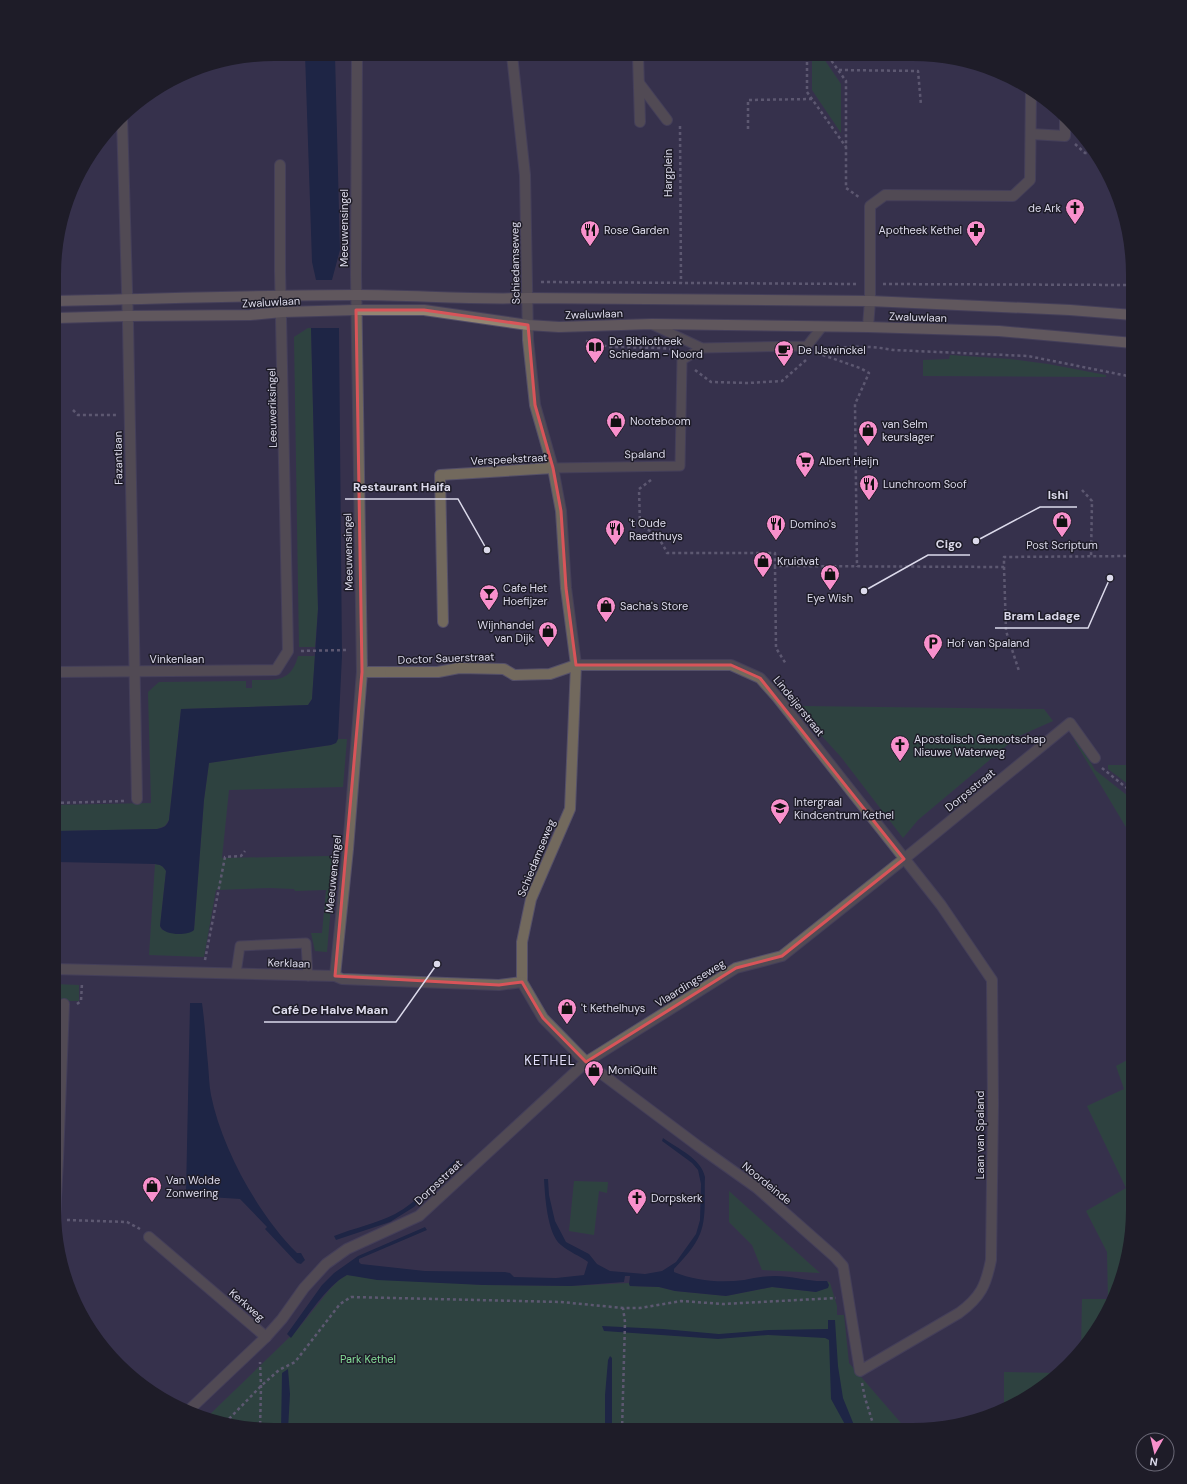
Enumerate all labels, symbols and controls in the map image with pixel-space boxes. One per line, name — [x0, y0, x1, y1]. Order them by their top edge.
street label: Hargplein — [661, 149, 675, 197]
street label: Meeuwensingel — [337, 189, 351, 267]
church icon: de Ark — [1064, 197, 1086, 225]
place label: de Ark — [1028, 201, 1061, 215]
restaurant icon: Rose Garden — [579, 219, 601, 247]
pharmacy icon: Apotheek Kethel — [965, 219, 987, 247]
street label: Schiedamseweg — [507, 222, 523, 304]
place label: Rose Garden — [604, 223, 669, 237]
place label: Apotheek Kethel — [878, 223, 962, 237]
street label: Zwaluwlaan — [242, 293, 300, 311]
street label: Zwaluwlaan — [565, 306, 623, 322]
street label: Zwaluwlaan — [889, 309, 947, 325]
place label: De Bibliotheek Schiedam - Noord — [609, 334, 703, 361]
library icon: De Bibliotheek Schiedam - Noord — [584, 336, 606, 364]
cafe icon: De IJswinckel — [773, 339, 795, 367]
place label: De IJswinckel — [798, 343, 866, 357]
street label: Leeuweriksingel — [264, 368, 280, 448]
shop icon: Nooteboom — [605, 410, 627, 438]
place label: Nooteboom — [630, 414, 691, 428]
place label: van Selm keurslager — [882, 417, 934, 444]
shop icon: van Selm keurslager — [857, 419, 879, 447]
street label: Fazantlaan — [111, 431, 125, 485]
street label: Spaland — [624, 447, 666, 461]
street label: Verspeekstraat — [470, 450, 548, 468]
supermarket icon: Albert Heijn — [794, 450, 816, 478]
place label: Albert Heijn — [819, 454, 879, 468]
restaurant icon: Lunchroom Soof — [858, 473, 880, 501]
callout: Restaurant Haifa — [345, 475, 458, 499]
place label: Lunchroom Soof — [883, 477, 967, 491]
text: Restaurant Haifa — [353, 479, 451, 495]
callout: Ishi — [1040, 483, 1077, 507]
text: Ishi — [1048, 487, 1068, 503]
shop icon: Post Scriptum — [1051, 510, 1073, 538]
street label: Meeuwensingel — [340, 513, 356, 591]
restaurant icon: Domino's — [765, 513, 787, 541]
place label: 't Oude Raedthuys — [629, 516, 683, 543]
place label: Domino's — [790, 517, 836, 531]
restaurant icon: 't Oude Raedthuys — [604, 518, 626, 546]
callout: Cigo — [928, 531, 970, 555]
text: Cigo — [936, 536, 962, 552]
place label: Post Scriptum — [1026, 538, 1098, 552]
shop icon: Kruidvat — [752, 550, 774, 578]
place label: Kruidvat — [777, 554, 819, 568]
shop icon: Eye Wish — [819, 563, 841, 591]
place label: Cafe Het Hoefijzer — [503, 581, 547, 608]
bar icon: Cafe Het Hoefijzer — [478, 583, 500, 611]
place label: Eye Wish — [807, 591, 853, 605]
shop icon: Sacha's Store — [595, 595, 617, 623]
place label: Sacha's Store — [620, 599, 688, 613]
callout: Bram Ladage — [995, 604, 1088, 628]
text: Bram Ladage — [1004, 608, 1080, 624]
place label: Wijnhandel van Dijk — [478, 618, 534, 645]
shop icon: Wijnhandel van Dijk — [537, 620, 559, 648]
parking icon: Hof van Spaland — [922, 632, 944, 660]
place label: Hof van Spaland — [947, 636, 1029, 650]
street label: Doctor Sauerstraat — [397, 649, 495, 667]
street label: Vinkenlaan — [150, 652, 204, 666]
street label: Lindeijerstraat — [770, 673, 828, 739]
place label: Apostolisch Genootschap Nieuwe Waterweg — [914, 732, 1046, 759]
church icon: Apostolisch Genootschap Nieuwe Waterweg — [889, 734, 911, 762]
street label: Dorpsstraat — [942, 766, 998, 814]
place label: Intergraal Kindcentrum Kethel — [794, 795, 894, 822]
school or university icon: Intergraal Kindcentrum Kethel — [769, 797, 791, 825]
street label: Schiedamseweg — [514, 817, 558, 899]
street label: Meeuwensingel — [322, 835, 344, 913]
street label: Kerklaan — [267, 955, 311, 971]
street label: Vlaardingseweg — [652, 956, 728, 1010]
shop icon: 't Kethelhuys — [556, 997, 578, 1025]
callout: Café De Halve Maan — [264, 998, 396, 1022]
place label: 't Kethelhuys — [581, 1001, 645, 1015]
text: Café De Halve Maan — [272, 1002, 388, 1018]
district label: KETHEL — [524, 1052, 576, 1069]
shop icon: MoniQuilt — [583, 1059, 605, 1087]
place label: MoniQuilt — [608, 1063, 657, 1077]
street label: Laan van Spaland — [973, 1091, 987, 1179]
street label: Dorpsstraat — [411, 1156, 465, 1208]
street label: Noordeinde — [739, 1159, 795, 1207]
place label: Van Wolde Zonwering — [166, 1173, 220, 1200]
shop icon: Van Wolde Zonwering — [141, 1175, 163, 1203]
church icon: Dorpskerk — [626, 1187, 648, 1215]
place label: Dorpskerk — [651, 1191, 703, 1205]
street label: Kerkweg — [226, 1286, 268, 1324]
park label: Park Kethel — [340, 1352, 396, 1366]
north arrow — [1135, 1432, 1175, 1472]
text: N — [1149, 1454, 1159, 1469]

